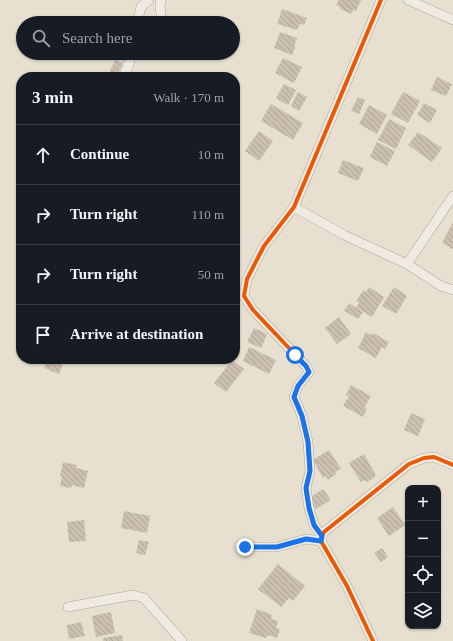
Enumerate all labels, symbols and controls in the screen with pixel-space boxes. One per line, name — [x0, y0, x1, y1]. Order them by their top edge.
search box — [16, 16, 240, 60]
icon: search — [30, 27, 52, 49]
text: Search here — [62, 30, 132, 46]
text: 3 min — [32, 88, 73, 107]
text: Walk · 170 m — [153, 90, 224, 105]
icon: ahead — [32, 144, 54, 166]
text: Continue — [70, 146, 129, 162]
text: 10 m — [198, 147, 224, 162]
icon: right — [32, 204, 54, 226]
text: Turn right — [70, 206, 137, 222]
text: 110 m — [192, 207, 224, 222]
icon: right — [32, 264, 54, 286]
text: Turn right — [70, 266, 137, 282]
text: 50 m — [198, 267, 224, 282]
icon: arrive — [32, 324, 54, 346]
text: Arrive at destination — [70, 326, 203, 342]
route start — [286, 346, 304, 364]
map controls — [405, 485, 441, 629]
button: + — [405, 485, 441, 521]
button: − — [405, 521, 441, 557]
route end — [236, 538, 254, 556]
button: locate — [405, 557, 441, 593]
button: layers — [405, 593, 441, 629]

